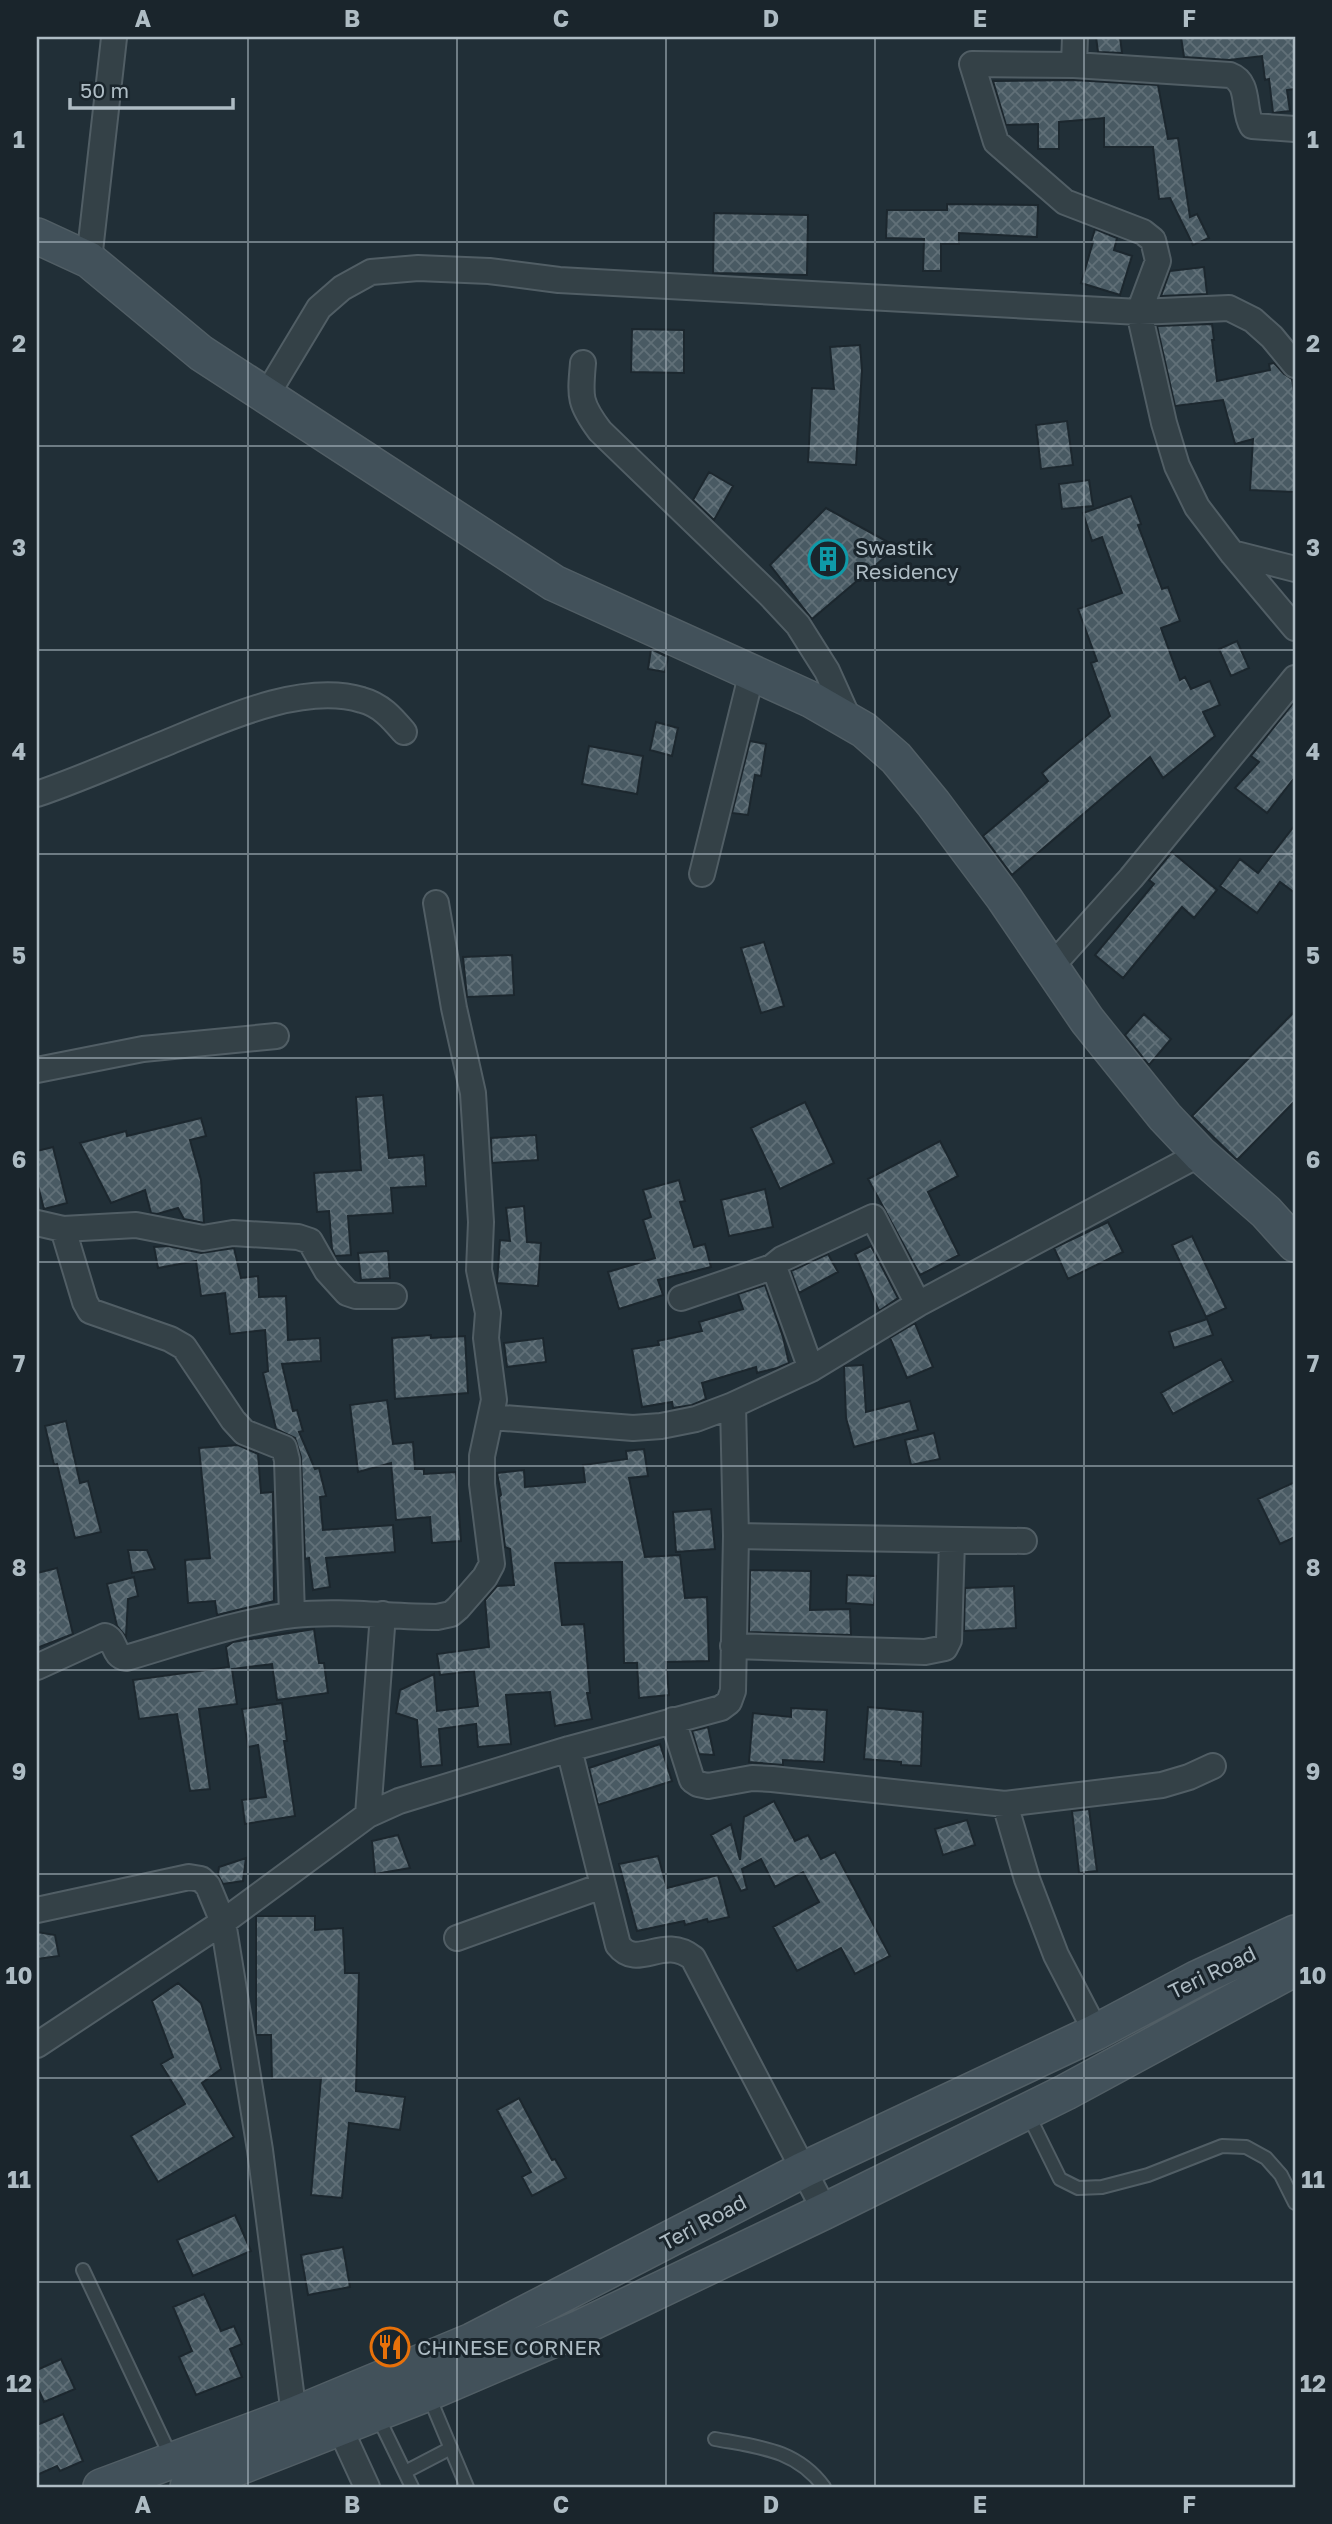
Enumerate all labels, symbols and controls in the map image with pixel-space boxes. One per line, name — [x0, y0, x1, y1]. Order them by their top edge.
text: A — [135, 4, 152, 32]
text: B — [344, 4, 360, 32]
text: C — [553, 4, 569, 32]
text: D — [763, 4, 779, 32]
text: E — [973, 4, 987, 32]
text: F — [1182, 4, 1196, 32]
scale bar — [70, 66, 233, 110]
text: 50 m — [80, 77, 129, 103]
text: 1 — [13, 125, 25, 153]
text: 1 — [1307, 125, 1319, 153]
text: 2 — [12, 329, 26, 357]
text: 2 — [1306, 329, 1320, 357]
text: 3 — [12, 533, 26, 561]
text: 3 — [1306, 533, 1320, 561]
place label: Swastik Residency — [855, 534, 959, 584]
building icon: Swastik Residency — [807, 538, 849, 580]
text: 4 — [12, 737, 26, 765]
text: 4 — [1306, 737, 1320, 765]
text: 5 — [12, 941, 26, 969]
text: 5 — [1306, 941, 1320, 969]
text: 6 — [12, 1145, 26, 1173]
text: 6 — [1306, 1145, 1320, 1173]
text: 7 — [13, 1349, 25, 1377]
text: 7 — [1307, 1349, 1319, 1377]
text: 8 — [12, 1553, 26, 1581]
text: 8 — [1306, 1553, 1320, 1581]
text: 9 — [12, 1757, 26, 1785]
text: 9 — [1306, 1757, 1320, 1785]
street label: Teri Road — [1164, 1940, 1260, 2004]
text: 10 — [6, 1961, 32, 1989]
text: 10 — [1300, 1961, 1326, 1989]
text: 11 — [7, 2165, 31, 2193]
text: 11 — [1301, 2165, 1325, 2193]
street label: Teri Road — [655, 2188, 751, 2256]
restaurant icon: CHINESE CORNER — [369, 2326, 411, 2368]
place label: CHINESE CORNER — [417, 2334, 601, 2360]
text: 12 — [6, 2369, 32, 2397]
text: 12 — [1300, 2369, 1326, 2397]
text: A — [135, 2490, 152, 2518]
text: B — [344, 2490, 360, 2518]
text: C — [553, 2490, 569, 2518]
text: D — [763, 2490, 779, 2518]
text: E — [973, 2490, 987, 2518]
text: F — [1182, 2490, 1196, 2518]

